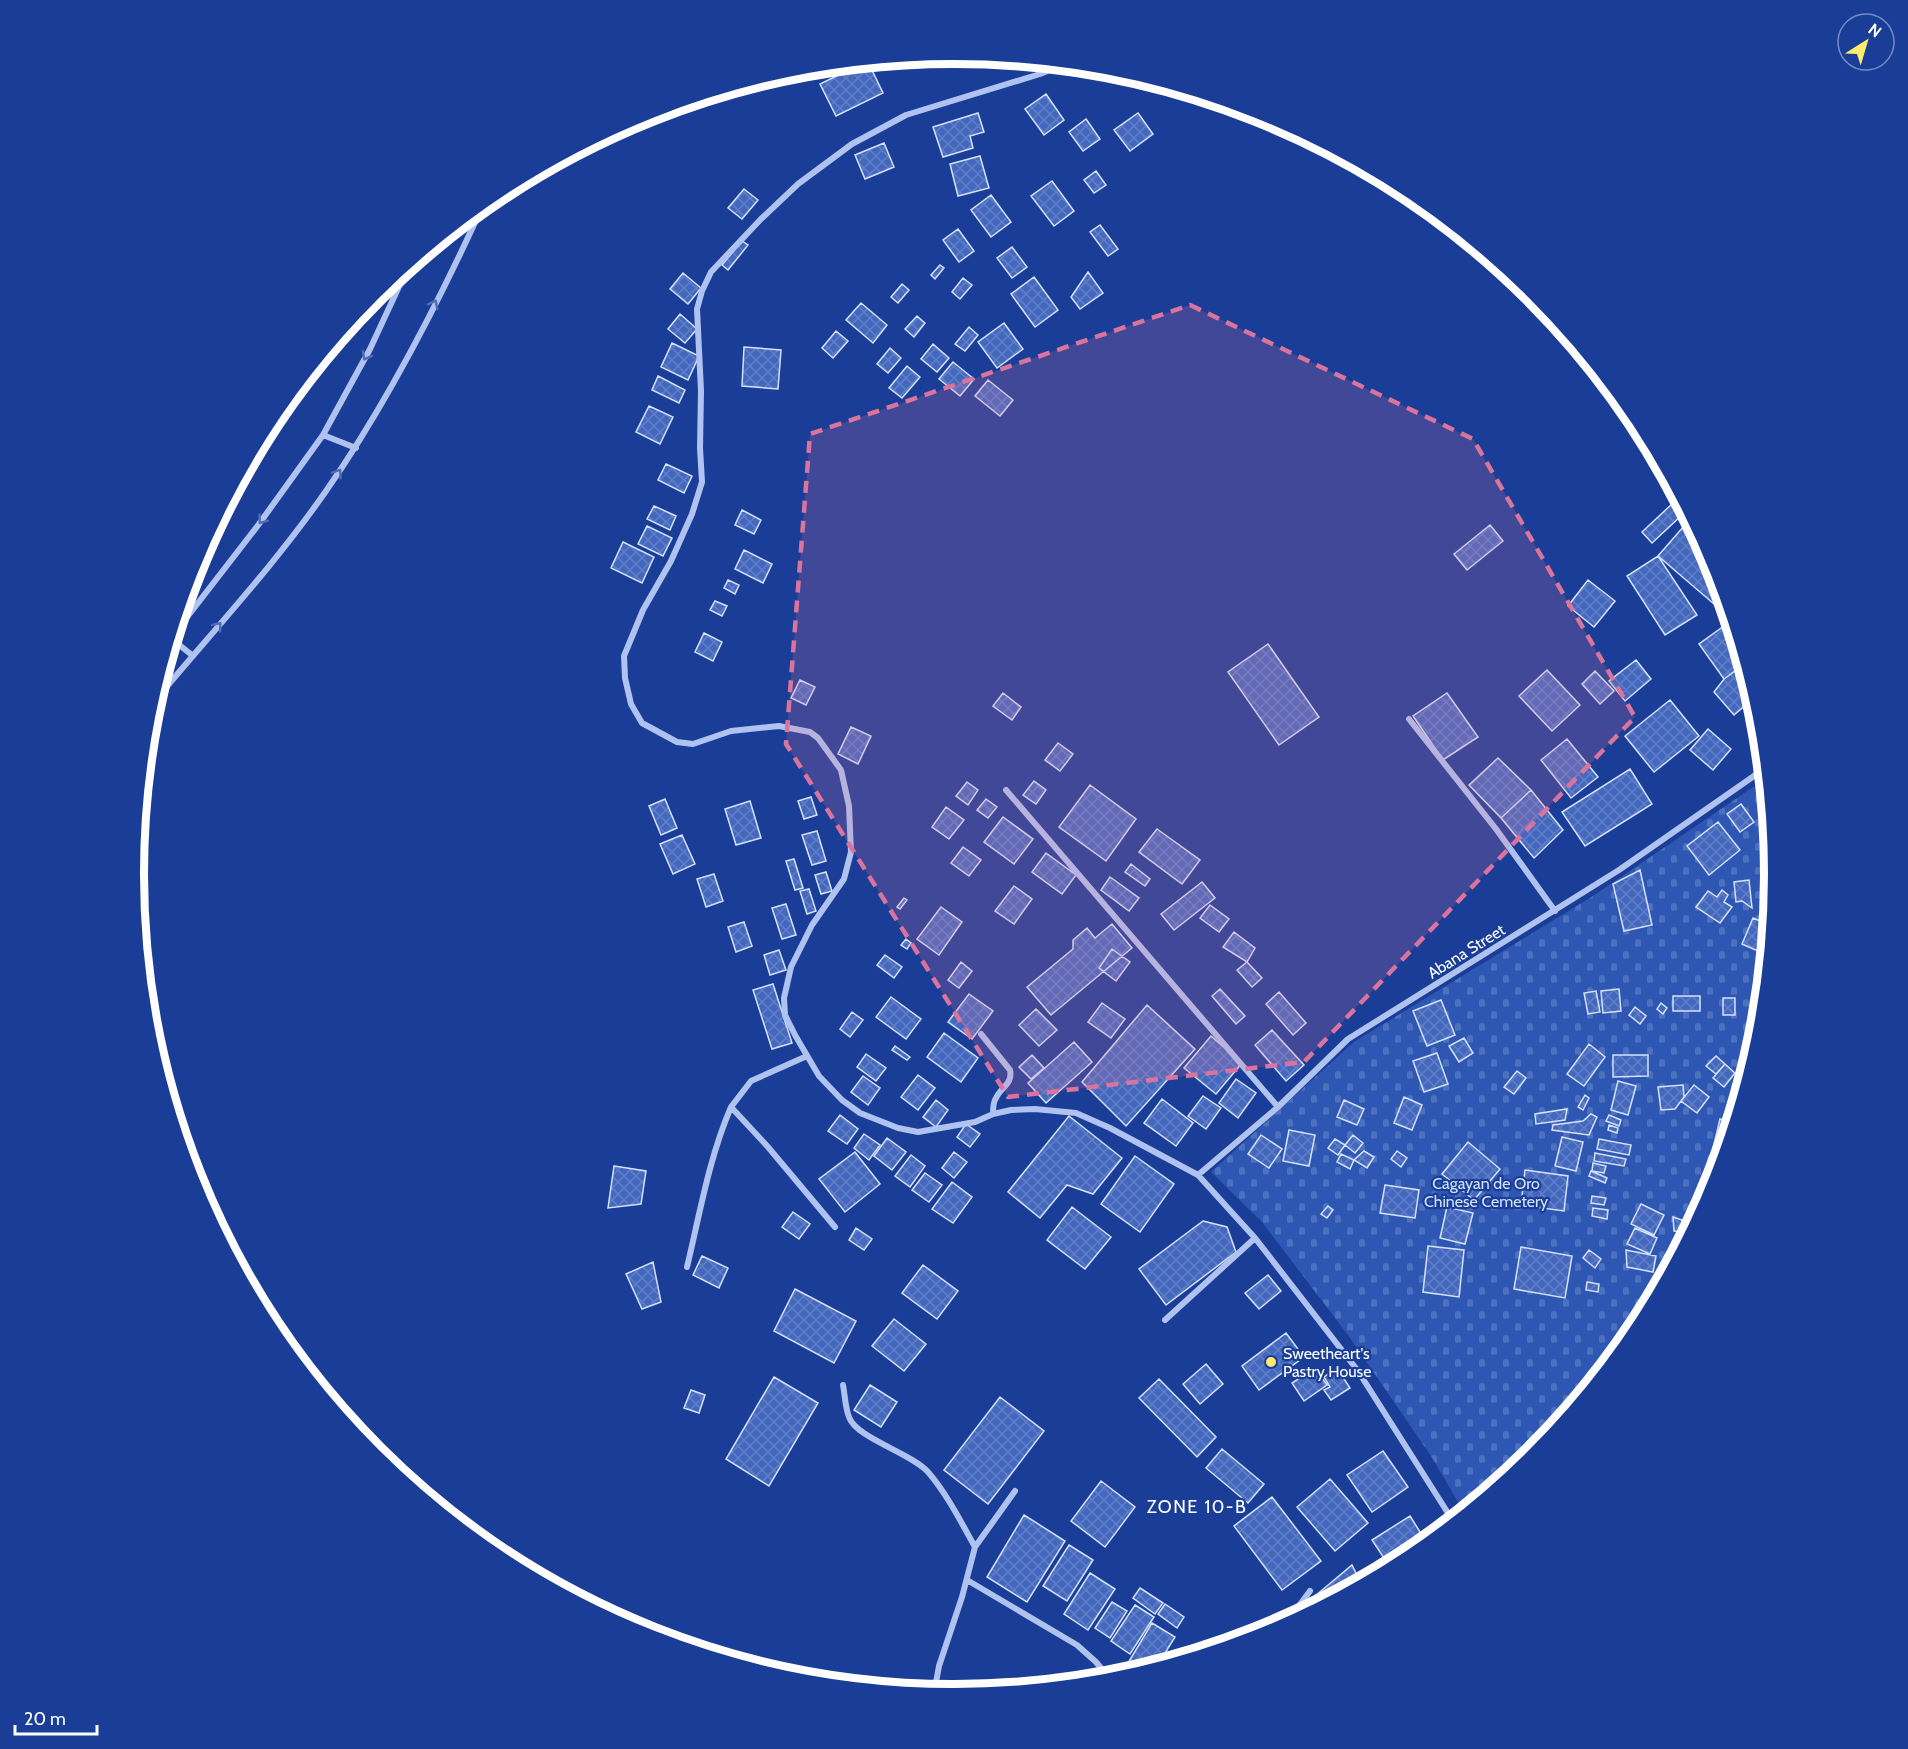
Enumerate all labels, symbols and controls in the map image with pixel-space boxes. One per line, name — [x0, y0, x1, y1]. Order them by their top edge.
north arrow — [1836, 12, 1896, 72]
text: N — [1864, 19, 1885, 41]
one-way arrow — [427, 299, 439, 310]
one-way arrow — [362, 350, 373, 360]
one-way arrow — [331, 469, 342, 480]
one-way arrow — [258, 514, 269, 525]
one-way arrow — [211, 622, 222, 633]
street label: Abana Street — [1424, 920, 1509, 983]
park label: Cagayan de Oro Chinese Cemetery — [1424, 1174, 1548, 1211]
place label: Sweetheart's Pastry House — [1283, 1344, 1371, 1381]
marker: Sweetheart's Pastry House — [1264, 1355, 1278, 1369]
district label: ZONE 10-B — [1147, 1496, 1247, 1518]
scale bar — [15, 1698, 98, 1736]
text: 20 m — [24, 1708, 66, 1730]

